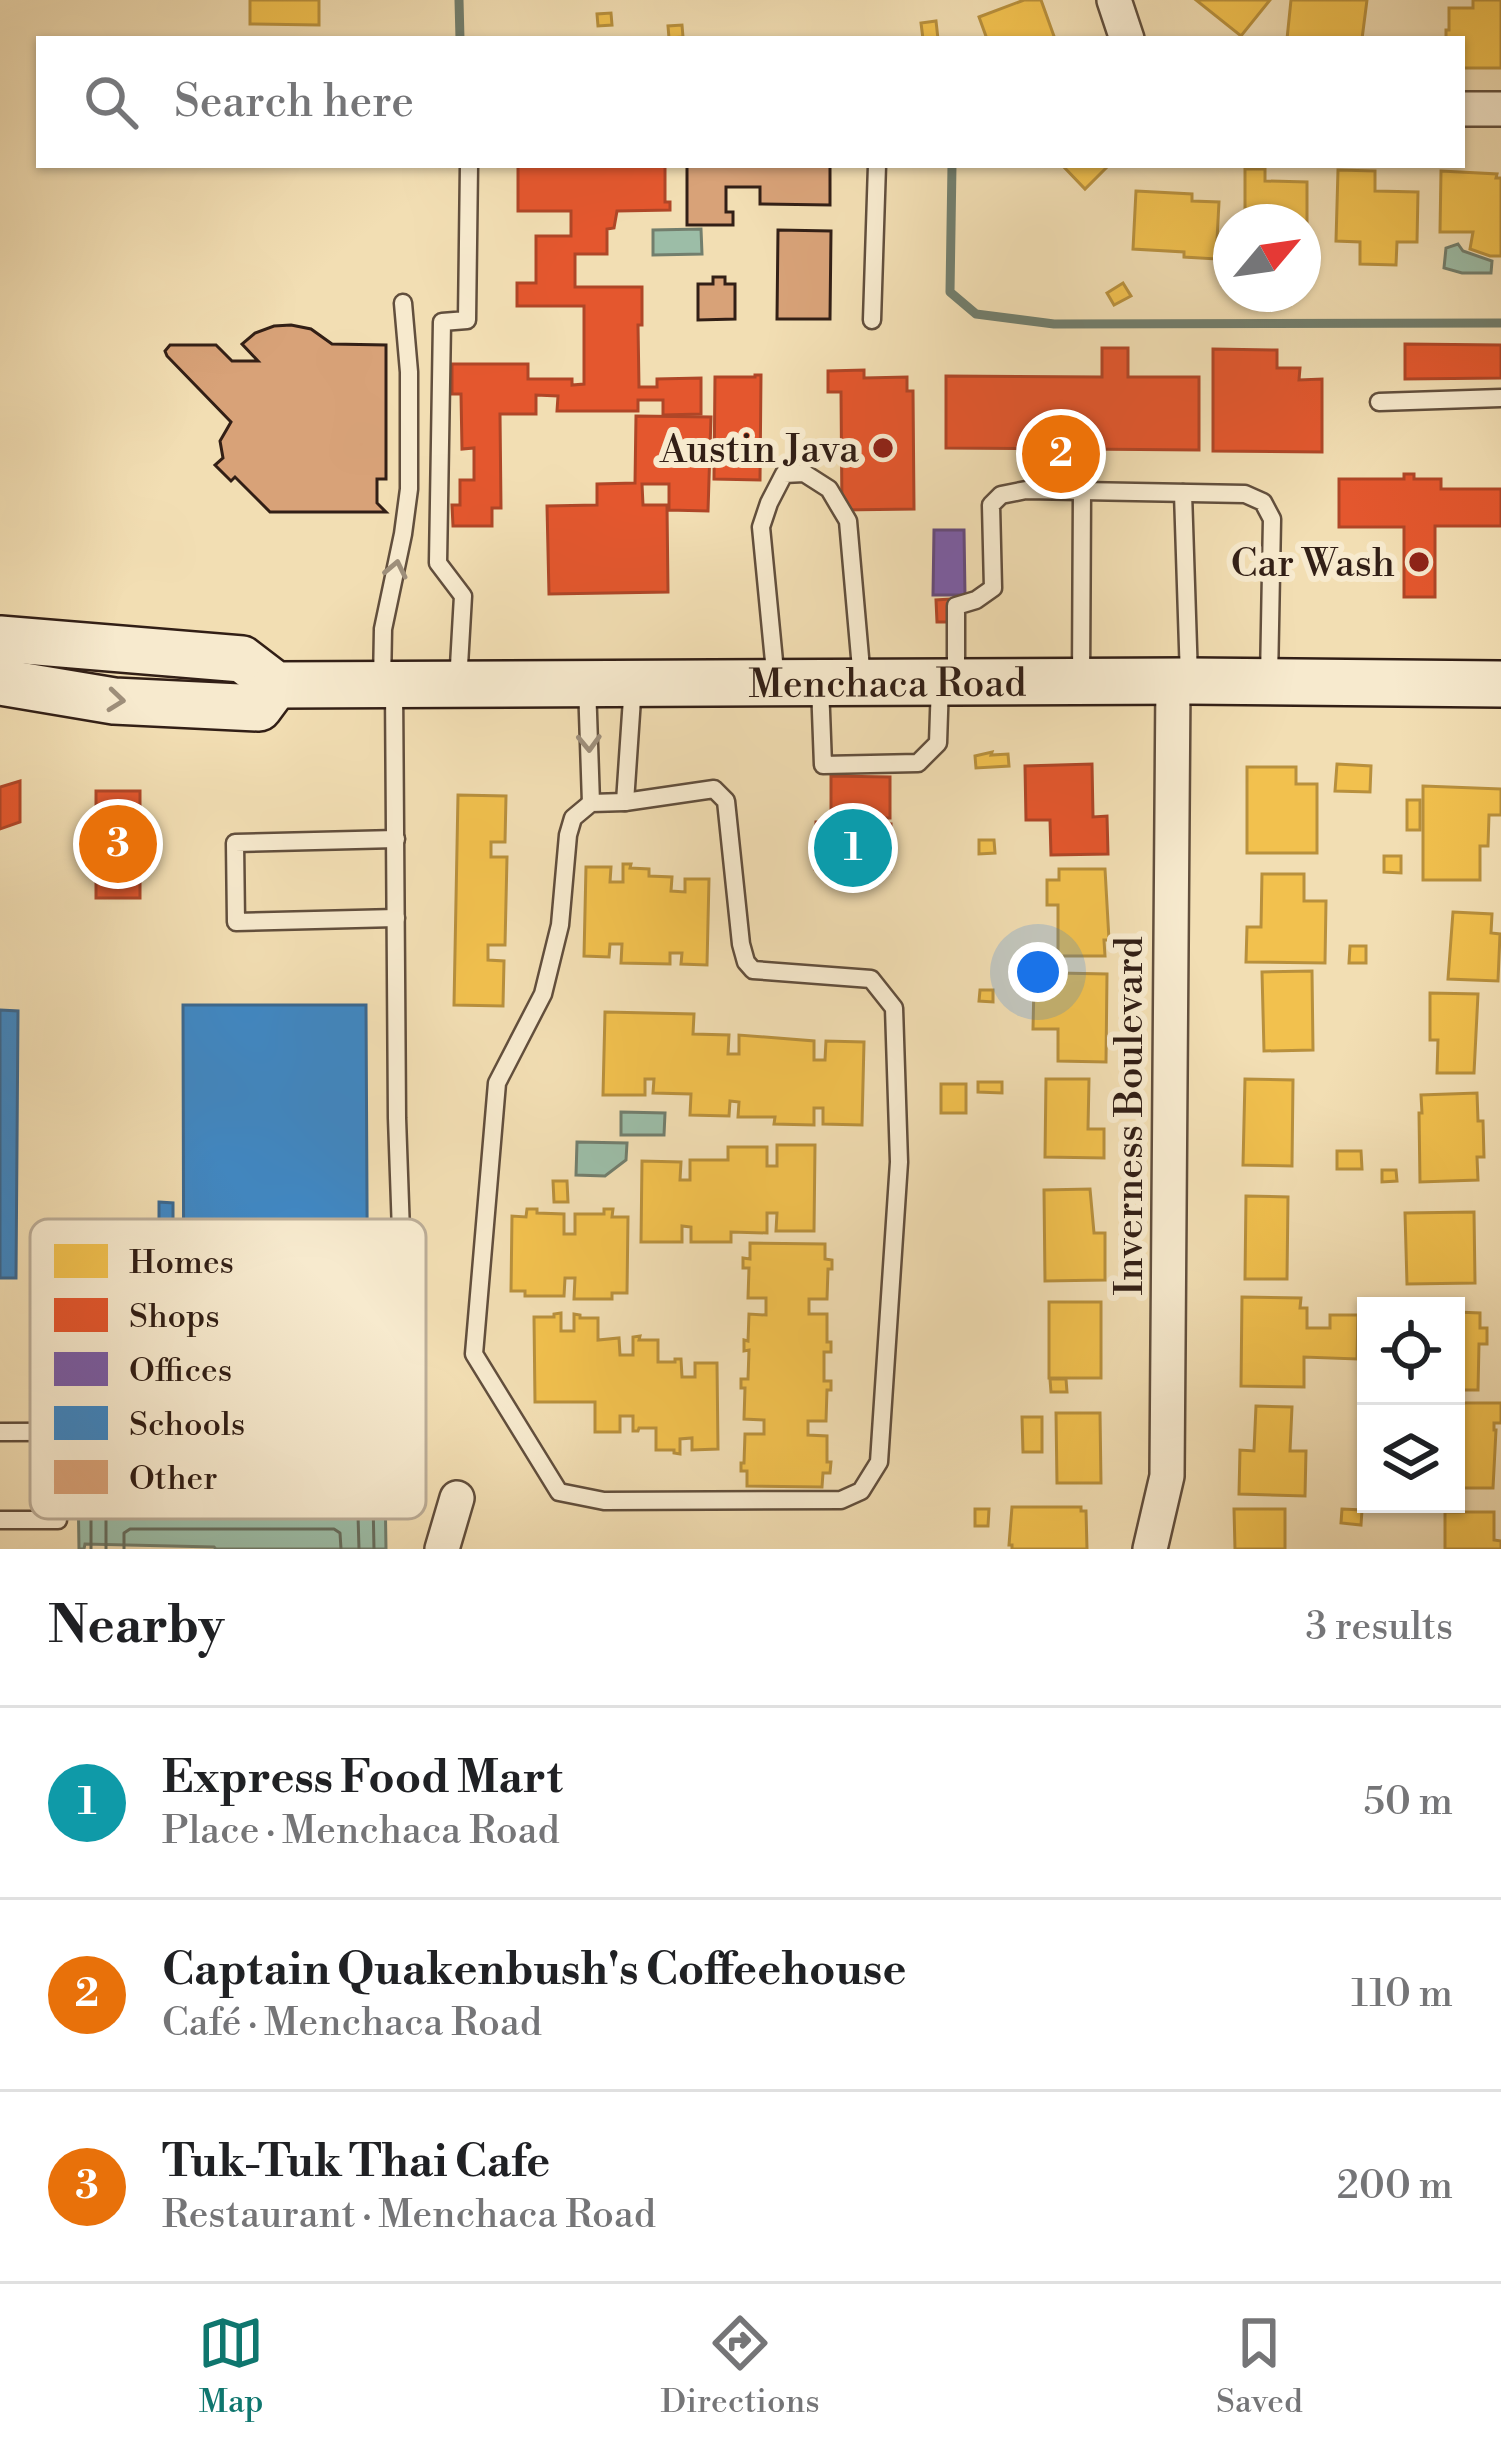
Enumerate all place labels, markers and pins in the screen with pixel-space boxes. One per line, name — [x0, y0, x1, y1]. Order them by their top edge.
pin: 2 — [1022, 409, 1100, 499]
place label: Austin Java — [659, 426, 859, 475]
marker: Austin Java — [870, 435, 896, 461]
place label: Car Wash — [1231, 540, 1395, 589]
marker: Car Wash — [1406, 549, 1432, 575]
pin: 3 — [79, 799, 157, 889]
pin: 1 — [814, 803, 892, 893]

